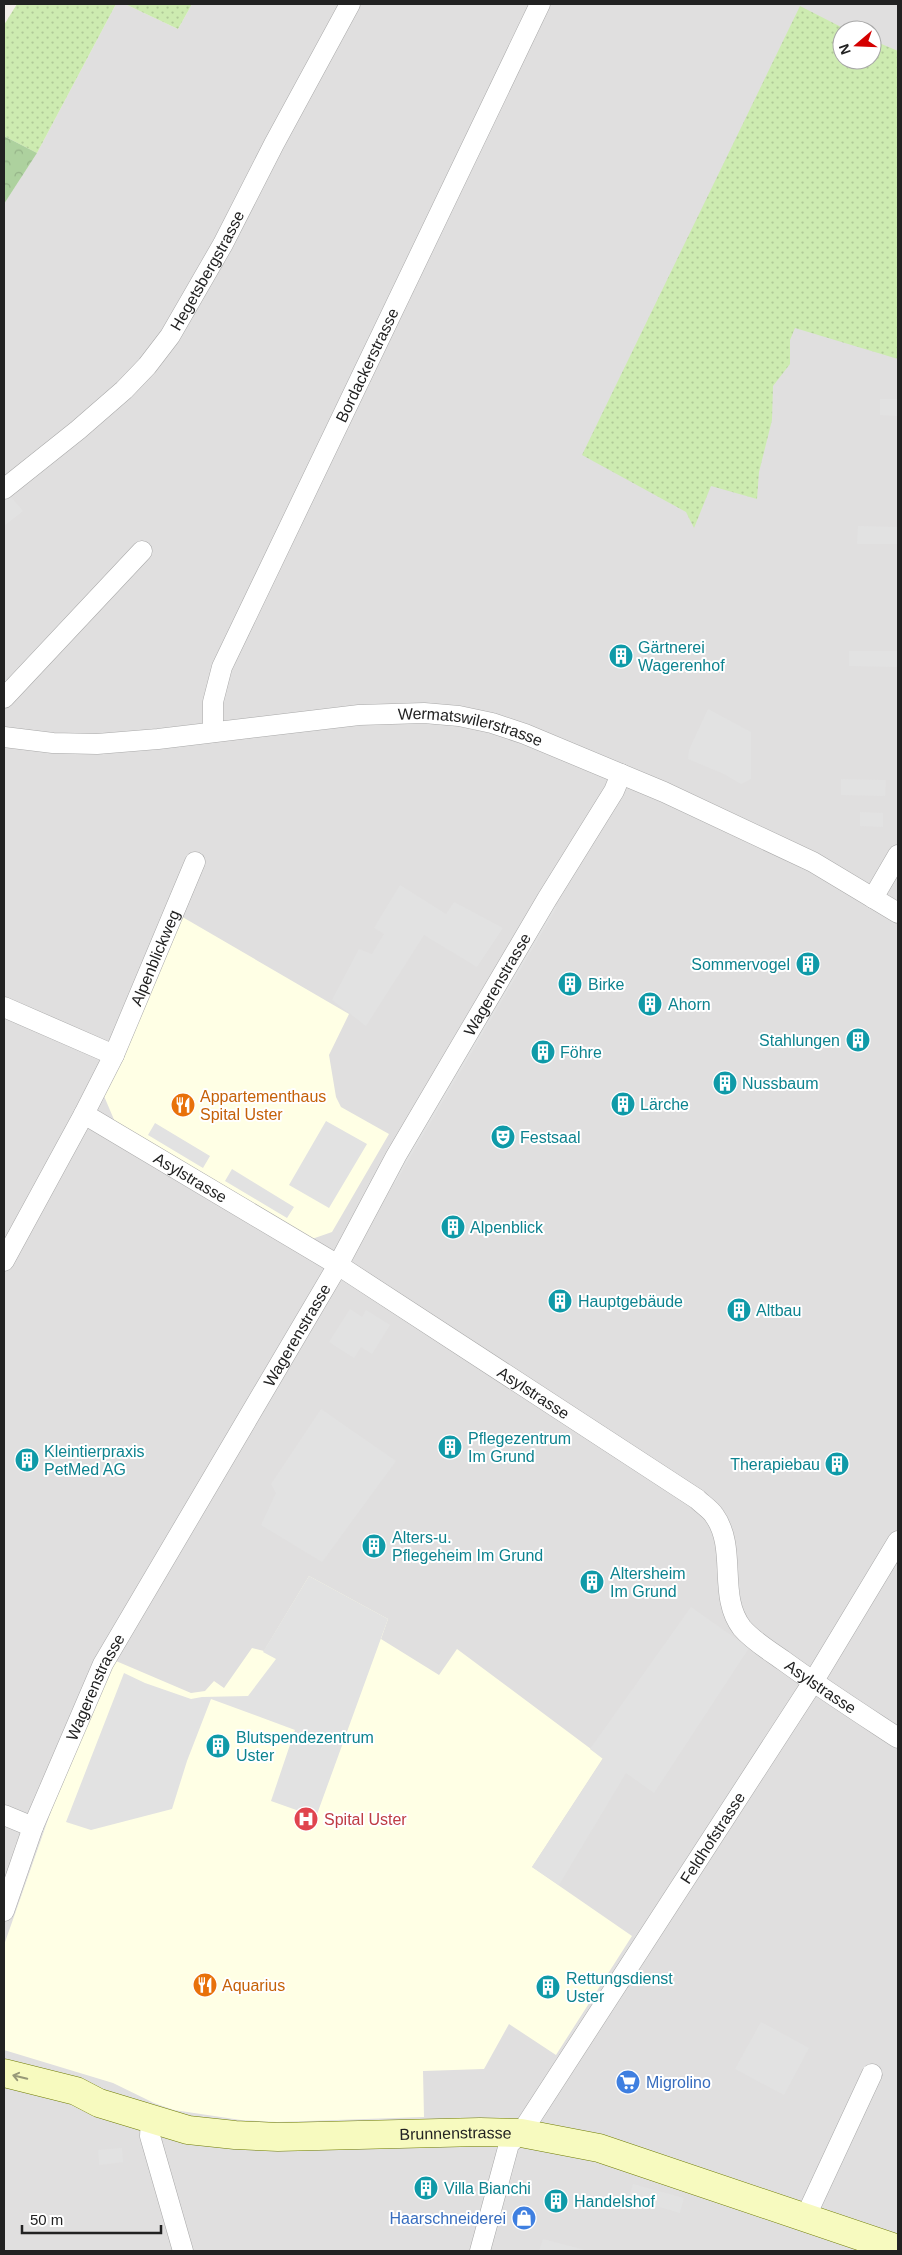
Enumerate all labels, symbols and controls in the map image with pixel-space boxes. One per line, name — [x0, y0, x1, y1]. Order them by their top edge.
north arrow — [832, 20, 882, 70]
text: N — [835, 42, 854, 57]
street label: Hegetsbergstrasse — [167, 208, 248, 333]
street label: Bordackerstrasse — [333, 305, 402, 425]
place label: Gärtnerei Wagerenhof — [638, 639, 725, 674]
building icon: Gärtnerei Wagerenhof — [608, 643, 634, 669]
street label: Wermatswilerstrasse — [398, 705, 545, 749]
street label: Alpenblickweg — [128, 907, 183, 1008]
street label: Wagerenstrasse — [461, 930, 534, 1039]
building icon: Sommervogel — [795, 951, 821, 977]
place label: Sommervogel — [691, 956, 790, 973]
building icon: Birke — [557, 971, 583, 997]
place label: Birke — [588, 976, 625, 993]
building icon: Ahorn — [637, 991, 663, 1017]
place label: Ahorn — [668, 996, 711, 1013]
building icon: Stahlungen — [845, 1027, 871, 1053]
place label: Stahlungen — [759, 1032, 840, 1049]
building icon: Föhre — [530, 1039, 556, 1065]
place label: Föhre — [560, 1044, 602, 1061]
building icon: Nussbaum — [712, 1070, 738, 1096]
place label: Nussbaum — [742, 1075, 818, 1092]
place label: Appartementhaus Spital Uster — [200, 1088, 326, 1123]
building icon: Lärche — [610, 1091, 636, 1117]
restaurant icon: Appartementhaus Spital Uster — [170, 1092, 196, 1118]
place label: Lärche — [640, 1096, 689, 1113]
theatre icon: Festsaal — [490, 1124, 516, 1150]
place label: Festsaal — [520, 1129, 580, 1146]
street label: Asylstrasse — [151, 1150, 230, 1206]
building icon: Alpenblick — [440, 1214, 466, 1240]
place label: Alpenblick — [470, 1219, 544, 1236]
street label: Wagerenstrasse — [260, 1281, 334, 1390]
building icon: Hauptgebäude — [547, 1288, 573, 1314]
place label: Hauptgebäude — [578, 1293, 683, 1310]
building icon: Altbau — [726, 1297, 752, 1323]
place label: Altbau — [756, 1302, 801, 1319]
street label: Asylstrasse — [494, 1363, 572, 1422]
place label: Pflegezentrum Im Grund — [468, 1430, 571, 1465]
building icon: Pflegezentrum Im Grund — [437, 1434, 463, 1460]
place label: Kleintierpraxis PetMed AG — [44, 1443, 144, 1478]
building icon: Kleintierpraxis PetMed AG — [14, 1447, 40, 1473]
building icon: Therapiebau — [824, 1451, 850, 1477]
place label: Therapiebau — [730, 1456, 820, 1473]
place label: Alters-u. Pflegeheim Im Grund — [392, 1529, 543, 1564]
building icon: Alters-u. Pflegeheim Im Grund — [361, 1533, 387, 1559]
place label: Altersheim Im Grund — [610, 1565, 686, 1600]
building icon: Altersheim Im Grund — [579, 1569, 605, 1595]
street label: Wagerenstrasse — [63, 1631, 128, 1743]
street label: Asylstrasse — [782, 1657, 859, 1717]
place label: Blutspendezentrum Uster — [236, 1729, 374, 1764]
building icon: Blutspendezentrum Uster — [205, 1733, 231, 1759]
street label: Feldhofstrasse — [677, 1789, 748, 1887]
hospital icon: Spital Uster — [293, 1806, 319, 1832]
place label: Spital Uster — [324, 1811, 407, 1828]
place label: Rettungsdienst Uster — [566, 1970, 673, 2005]
restaurant icon: Aquarius — [192, 1972, 218, 1998]
building icon: Rettungsdienst Uster — [535, 1974, 561, 2000]
place label: Aquarius — [222, 1977, 285, 1994]
supermarket icon: Migrolino — [615, 2069, 641, 2095]
one-way arrow — [12, 2072, 28, 2081]
place label: Migrolino — [646, 2074, 711, 2091]
street label: Brunnenstrasse — [399, 2124, 512, 2143]
building icon: Villa Bianchi — [413, 2175, 439, 2201]
place label: Villa Bianchi — [444, 2180, 531, 2197]
building icon: Handelshof — [543, 2188, 569, 2214]
place label: Handelshof — [574, 2193, 656, 2210]
scale bar — [22, 2202, 161, 2234]
shop icon: Haarschneiderei — [511, 2205, 537, 2231]
place label: Haarschneiderei — [389, 2210, 506, 2227]
text: 50 m — [30, 2211, 63, 2228]

